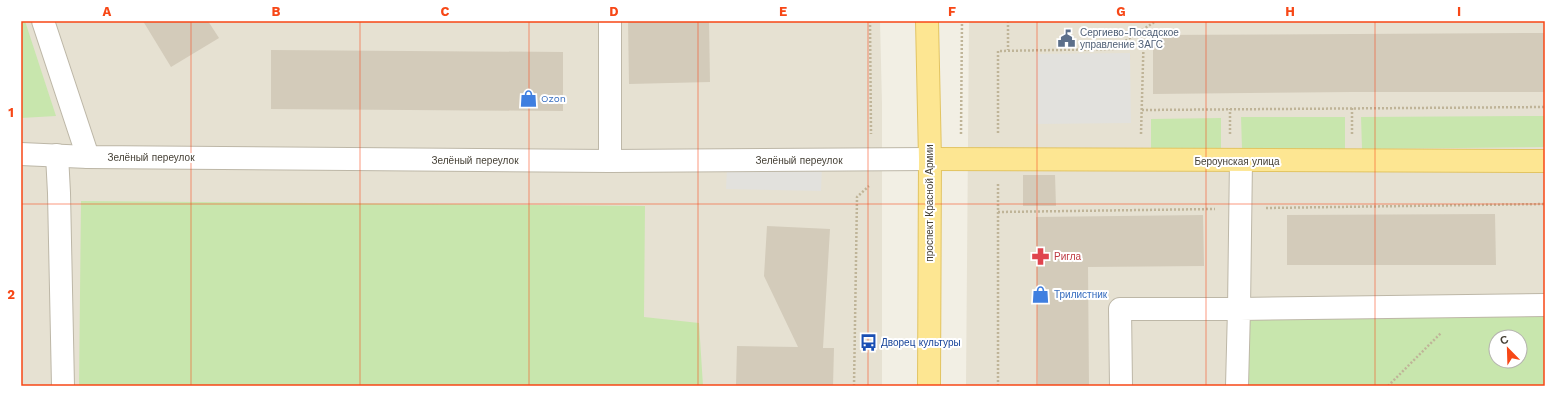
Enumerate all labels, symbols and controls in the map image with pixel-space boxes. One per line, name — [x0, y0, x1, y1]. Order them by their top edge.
text: A — [103, 4, 112, 19]
text: B — [272, 4, 281, 19]
text: C — [441, 4, 450, 19]
text: D — [609, 4, 619, 19]
text: E — [779, 4, 787, 19]
text: F — [948, 4, 956, 19]
text: G — [1116, 4, 1126, 19]
text: H — [1285, 4, 1295, 19]
text: I — [1457, 4, 1461, 19]
place label: Сергиево-Посадское управление ЗАГС — [1080, 27, 1179, 50]
public building icon: Сергиево-Посадское управление ЗАГС — [1057, 28, 1077, 48]
shop icon: Ozon — [518, 88, 538, 108]
place label: Ozon — [541, 93, 566, 104]
text: 1 — [8, 105, 14, 120]
street label: проспект Красной Армии — [924, 144, 935, 262]
street label: Зелёный переулок — [107, 152, 195, 163]
street label: Зелёный переулок — [431, 155, 519, 166]
street label: Зелёный переулок — [755, 155, 843, 166]
street label: Бероунская улица — [1194, 156, 1280, 167]
pharmacy icon: Ригла — [1031, 246, 1051, 266]
place label: Ригла — [1054, 251, 1082, 262]
shop icon: Трилистник — [1031, 284, 1051, 304]
text: 2 — [7, 287, 15, 302]
place label: Трилистник — [1054, 289, 1108, 300]
north arrow — [1488, 329, 1528, 369]
bus stop icon: Дворец культуры — [858, 332, 878, 352]
text: С — [1498, 333, 1511, 348]
place label: Дворец культуры — [881, 337, 961, 348]

